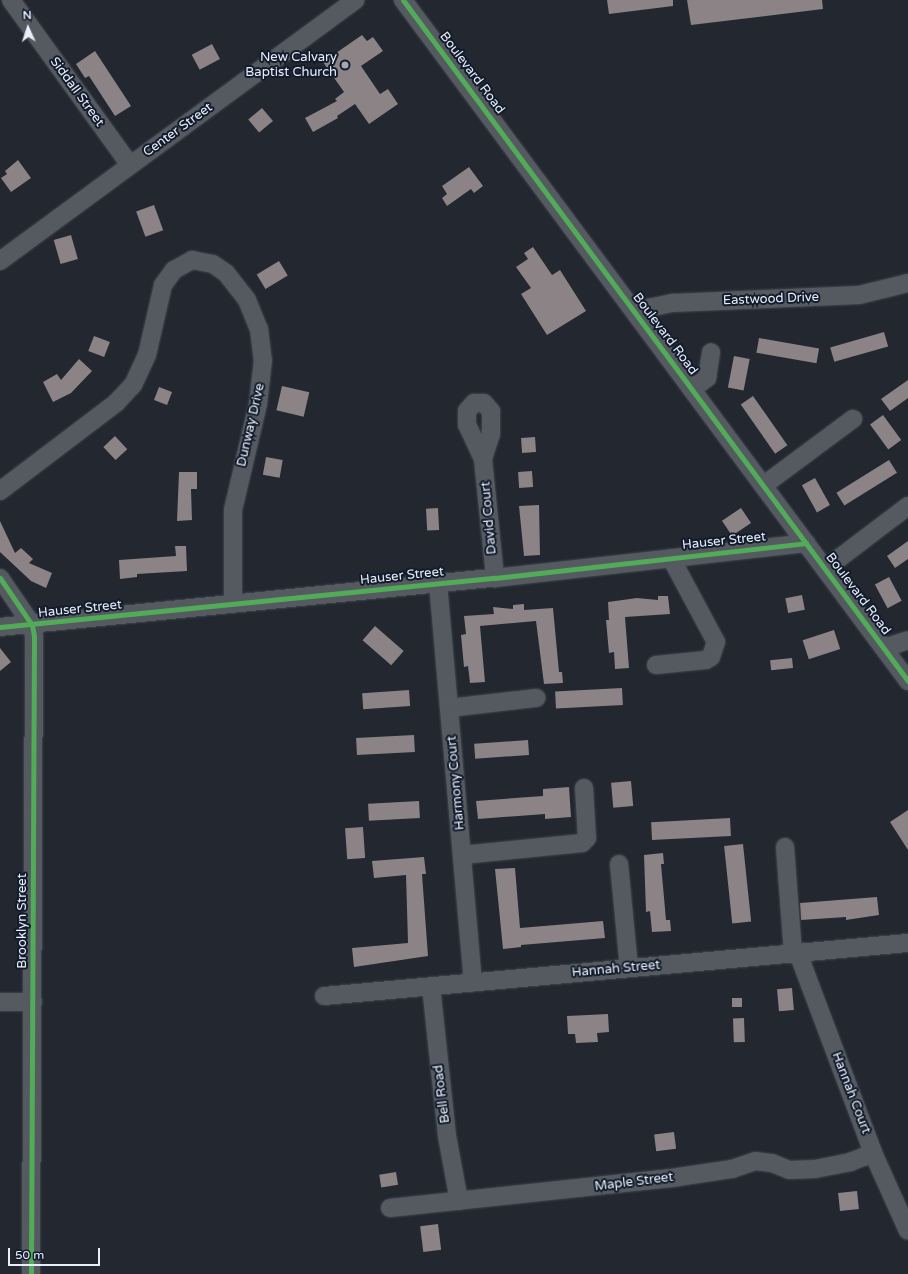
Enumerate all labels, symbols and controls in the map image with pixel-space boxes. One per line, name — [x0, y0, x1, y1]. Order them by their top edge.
north arrow — [8, 8, 48, 48]
text: N — [23, 9, 32, 22]
street label: Boulevard Road — [436, 29, 508, 117]
place label: New Calvary Baptist Church — [245, 50, 337, 81]
street label: Siddall Street — [47, 54, 107, 130]
marker: New Calvary Baptist Church — [340, 60, 350, 70]
street label: Center Street — [140, 100, 216, 160]
street label: Boulevard Road — [629, 290, 701, 378]
street label: Eastwood Drive — [723, 290, 819, 308]
street label: Dunway Drive — [234, 382, 268, 468]
street label: David Court — [478, 481, 500, 555]
street label: Hauser Street — [681, 529, 767, 553]
street label: Boulevard Road — [822, 550, 894, 638]
street label: Hauser Street — [359, 564, 445, 588]
street label: Hauser Street — [37, 597, 123, 621]
street label: Harmony Court — [444, 735, 468, 831]
street label: Brooklyn Street — [14, 873, 30, 969]
street label: Hannah Street — [571, 957, 661, 981]
street label: Hannah Court — [828, 1050, 874, 1136]
street label: Bell Road — [431, 1064, 453, 1124]
street label: Maple Street — [594, 1169, 674, 1195]
scale bar — [10, 1240, 102, 1266]
text: 50 m — [15, 1248, 44, 1262]

